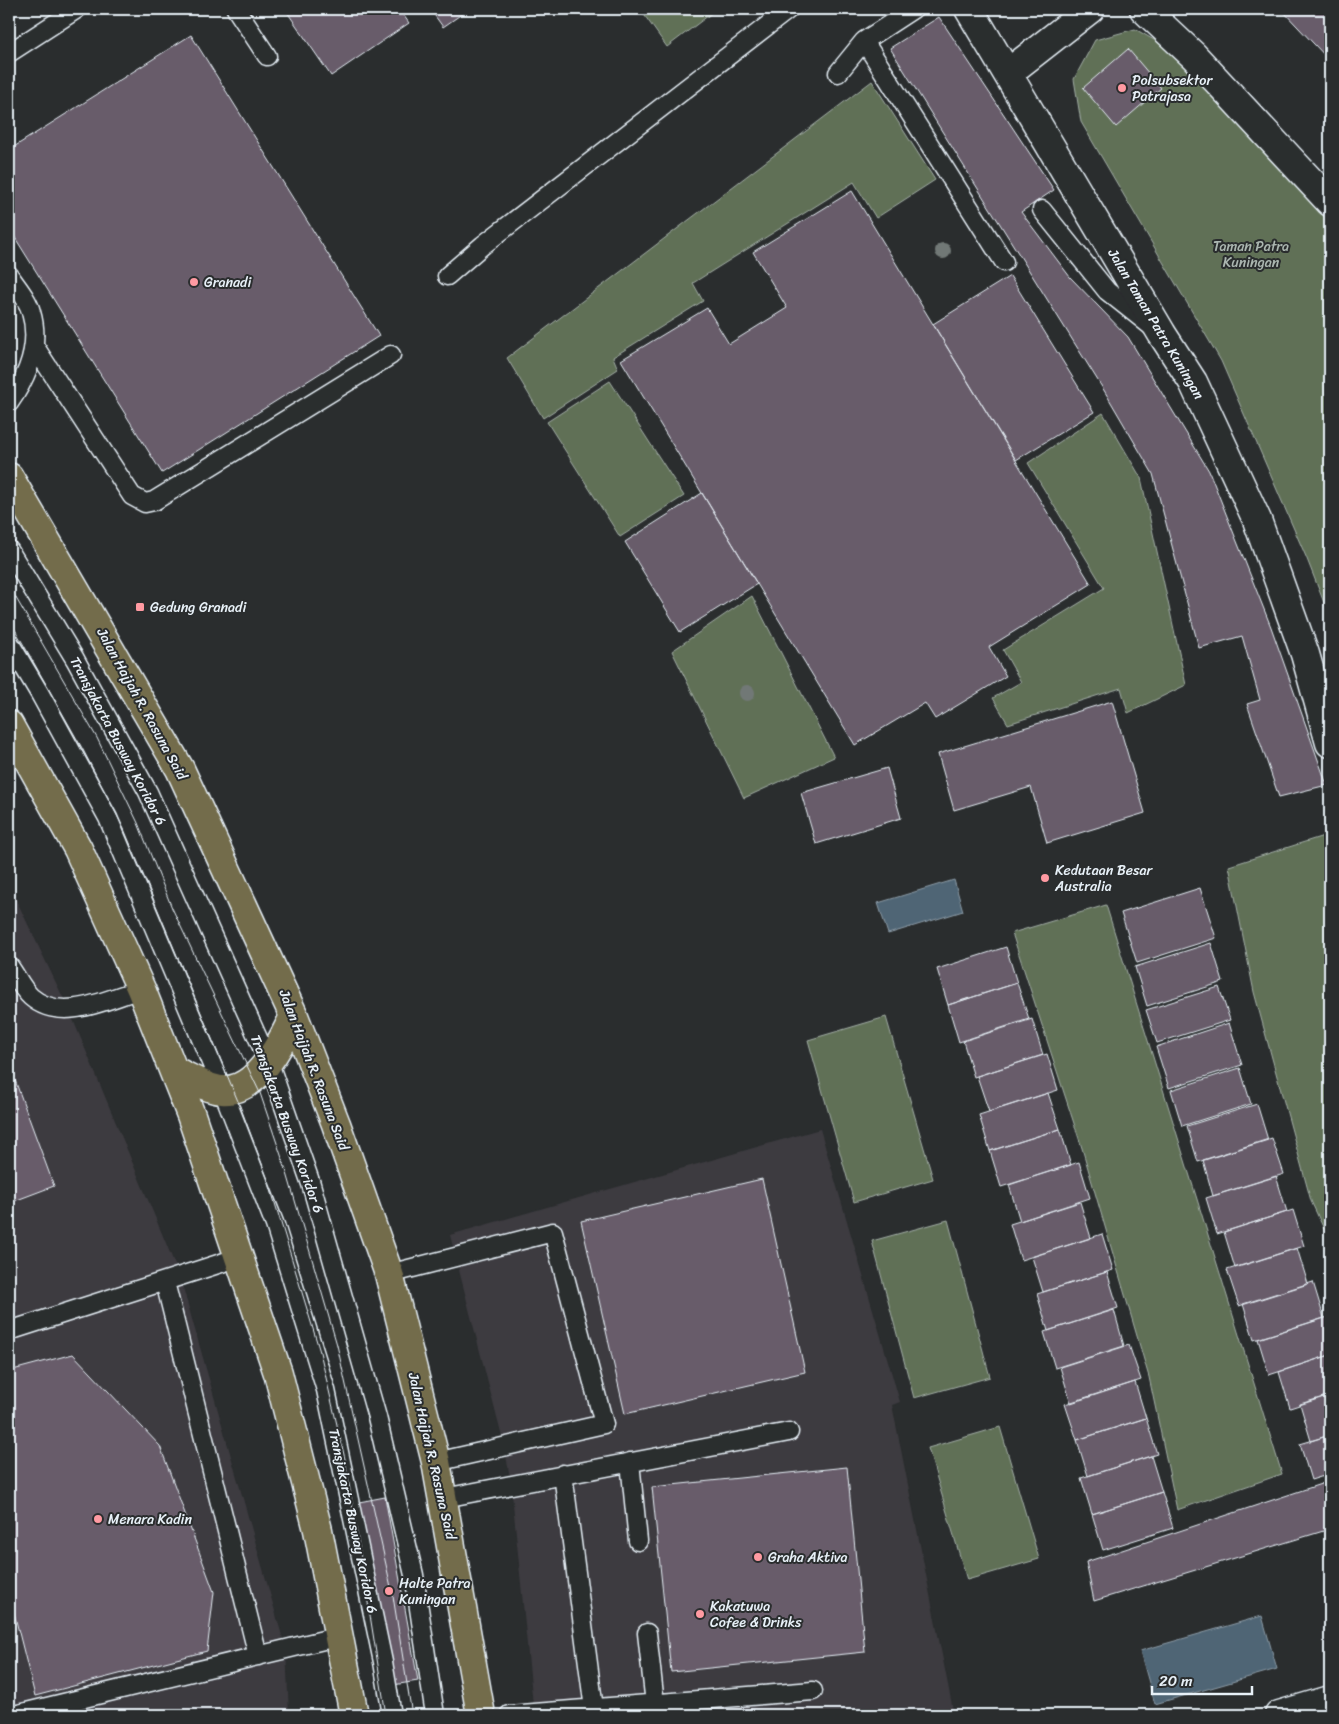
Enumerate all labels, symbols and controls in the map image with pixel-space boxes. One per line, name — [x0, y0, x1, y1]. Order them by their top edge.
place label: Polsubsektor Patrajasa — [1132, 68, 1213, 109]
marker: Polsubsektor Patrajasa — [1116, 82, 1128, 94]
park label: Taman Patra Kuningan — [1213, 234, 1289, 275]
street label: Jalan Taman Patra Kuningan — [1100, 243, 1211, 405]
place label: Granadi — [204, 270, 252, 295]
marker: Granadi — [188, 276, 200, 288]
place label: Gedung Granadi — [150, 595, 247, 620]
marker: Gedung Granadi — [134, 601, 146, 613]
street label: Jalan Hajjah R. Rasuna Said — [89, 623, 195, 786]
street label: Transjakarta Busway Koridor 6 — [63, 652, 173, 830]
place label: Kedutaan Besar Australia — [1054, 858, 1154, 899]
marker: Kedutaan Besar Australia — [1039, 872, 1051, 884]
street label: Jalan Hajjah R. Rasuna Said — [271, 985, 357, 1156]
street label: Transjakarta Busway Koridor 6 — [243, 1031, 331, 1217]
street label: Jalan Hajjah R. Rasuna Said — [400, 1369, 464, 1543]
street label: Transjakarta Busway Koridor 6 — [321, 1426, 385, 1616]
place label: Menara Kadin — [108, 1507, 192, 1532]
marker: Menara Kadin — [92, 1513, 104, 1525]
place label: Graha Aktiva — [768, 1545, 848, 1570]
marker: Graha Aktiva — [752, 1551, 764, 1563]
place label: Halte Patra Kuningan — [399, 1571, 471, 1612]
marker: Halte Patra Kuningan — [383, 1585, 395, 1597]
place label: Kakatuwa Cofee & Drinks — [710, 1594, 802, 1635]
marker: Kakatuwa Cofee & Drinks — [694, 1608, 706, 1620]
scale bar — [1152, 1664, 1252, 1696]
text: 20 m — [1159, 1668, 1193, 1694]

